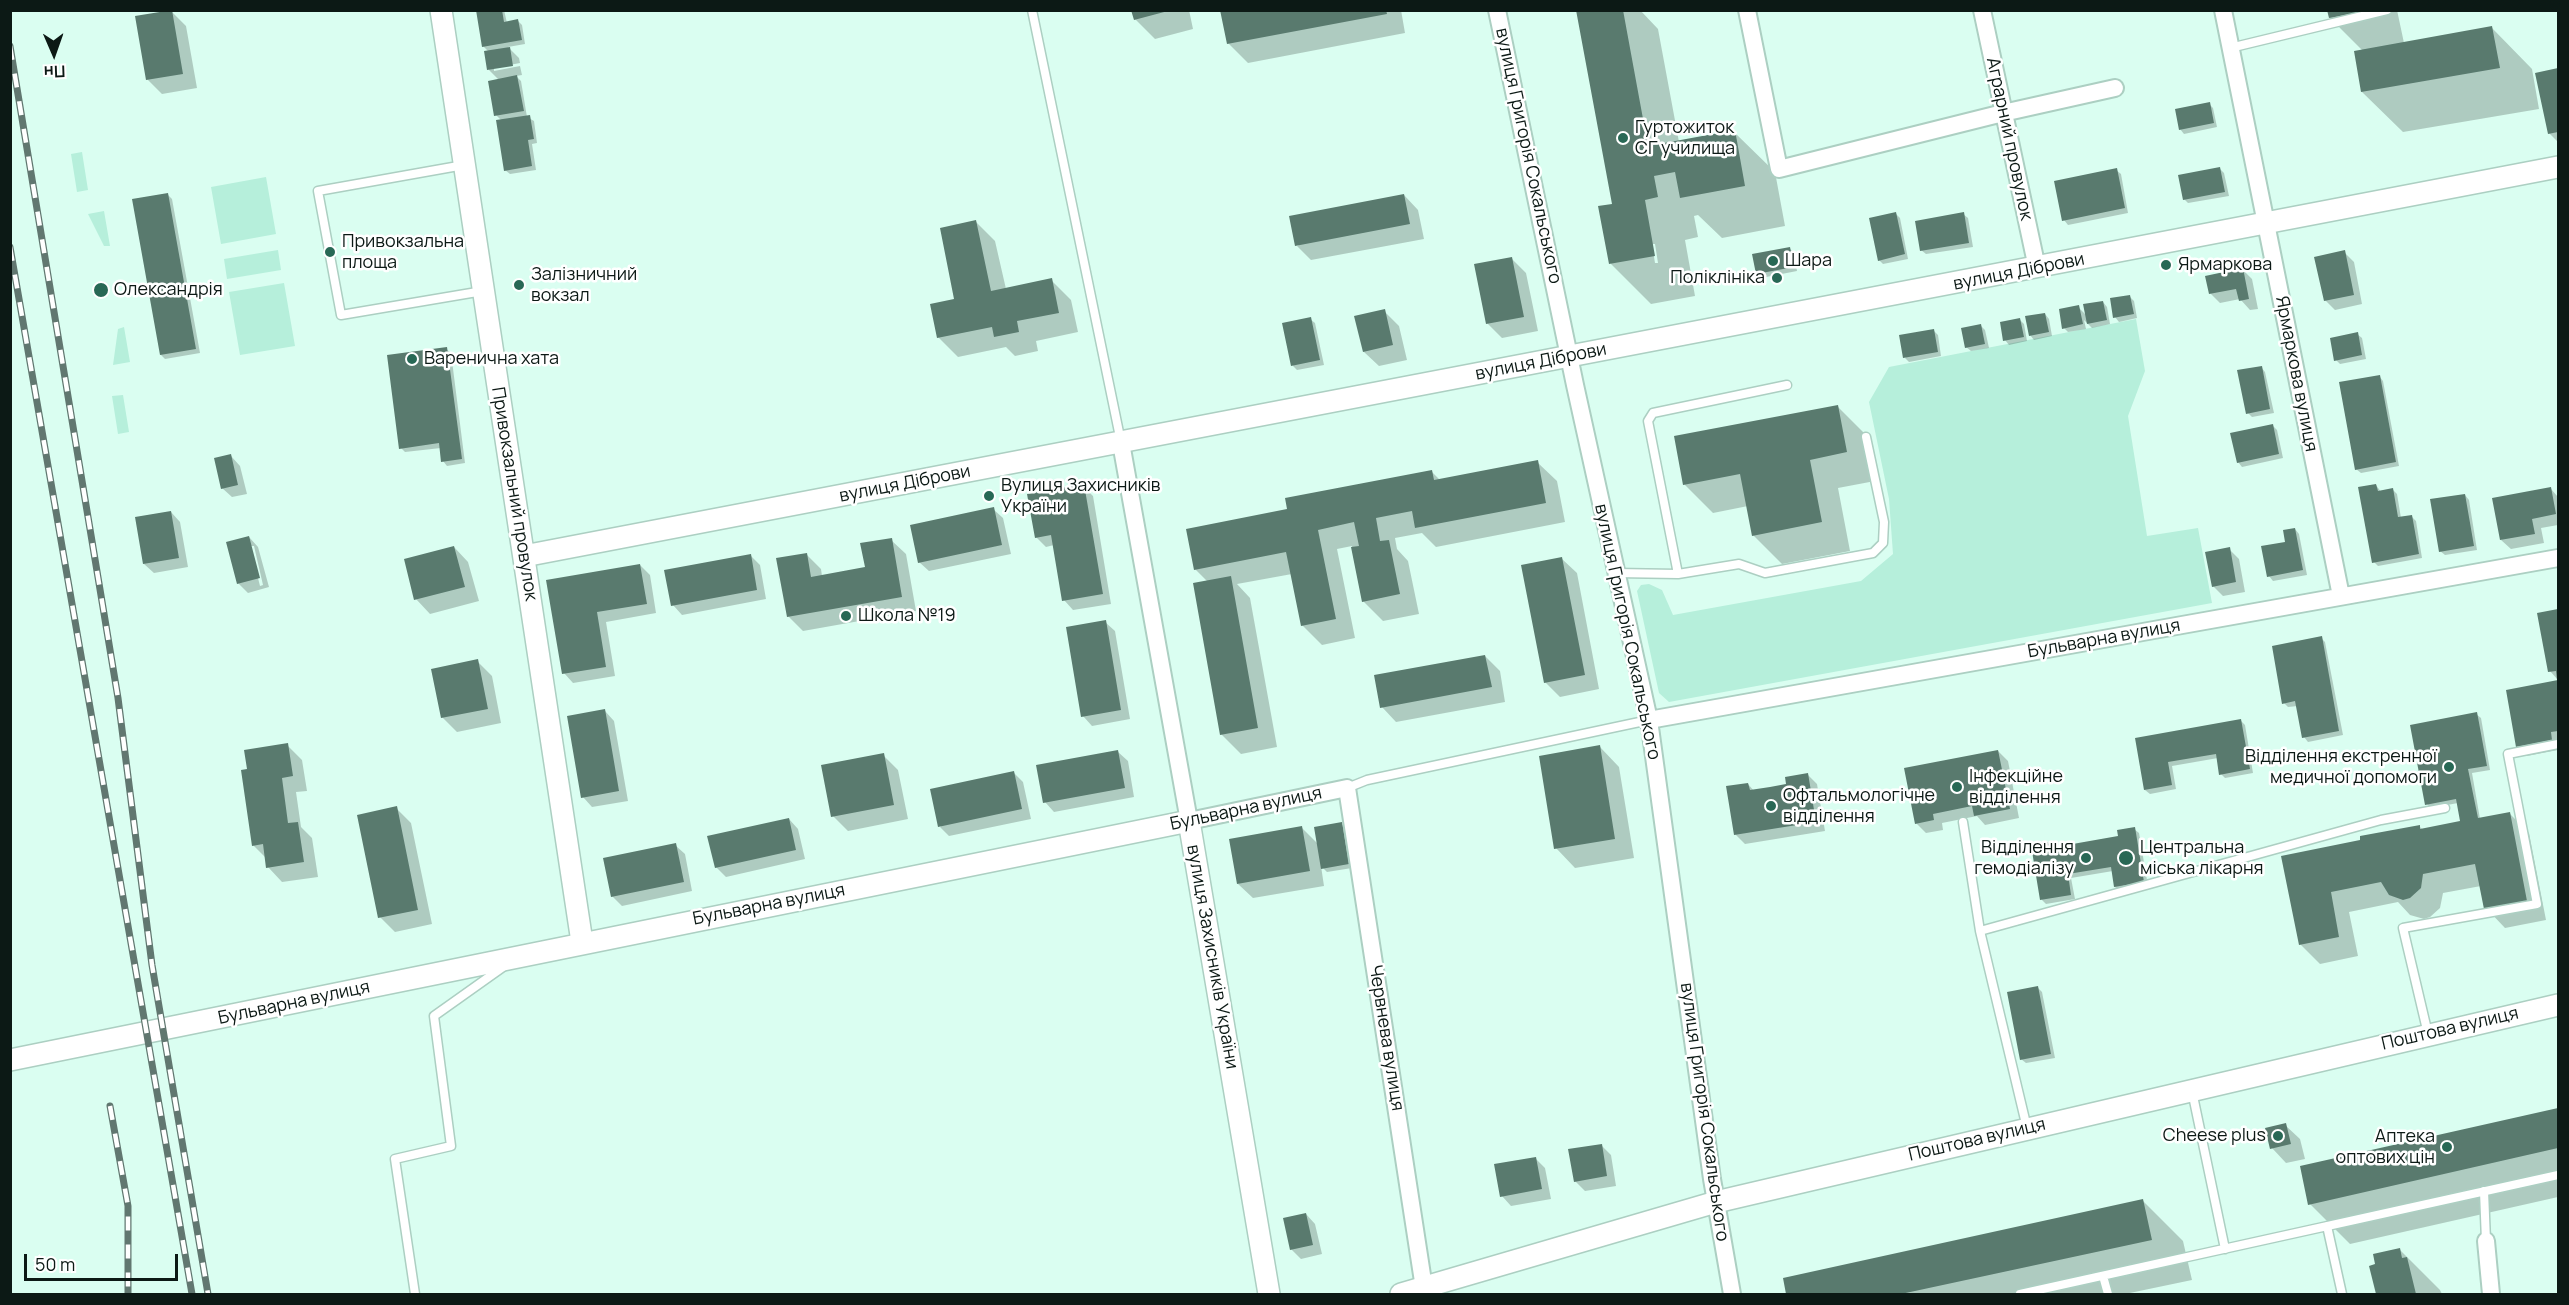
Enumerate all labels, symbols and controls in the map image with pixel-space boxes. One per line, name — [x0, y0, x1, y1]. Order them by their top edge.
north arrow — [24, 24, 84, 84]
street label: вулиця Григорія Сокальського — [1490, 26, 1566, 286]
street label: Аграрний провулок — [1981, 56, 2037, 222]
text: Пн — [43, 61, 66, 83]
place label: Гуртожиток СГ училища — [1635, 117, 1735, 160]
marker: Гуртожиток СГ училища — [1616, 131, 1630, 145]
place label: Привокзальна площа — [342, 231, 464, 274]
marker: Привокзальна площа — [323, 245, 337, 259]
street label: вулиця Діброви — [1952, 249, 2086, 295]
place label: Шара — [1785, 250, 1832, 272]
marker: Шара — [1766, 254, 1780, 268]
place label: Ярмаркова — [2178, 254, 2272, 276]
marker: Ярмаркова — [2159, 258, 2173, 272]
place label: Залізничний вокзал — [531, 264, 637, 306]
place label: Поліклініка — [1670, 267, 1765, 289]
marker: Поліклініка — [1770, 271, 1784, 285]
marker: Залізничний вокзал — [512, 278, 526, 292]
place label: Олександрія — [114, 279, 223, 301]
marker: Олександрія — [92, 281, 110, 299]
street label: Ярмаркова вулиця — [2270, 294, 2322, 454]
street label: вулиця Діброви — [1474, 339, 1608, 385]
place label: Варенична хата — [424, 348, 559, 370]
marker: Варенична хата — [405, 352, 419, 366]
street label: Привокзальний провулок — [486, 385, 542, 603]
street label: вулиця Діброви — [838, 461, 972, 507]
place label: Вулиця Захисників України — [1001, 475, 1161, 518]
marker: Вулиця Захисників України — [982, 489, 996, 503]
street label: вулиця Григорія Сокальського — [1589, 502, 1665, 762]
place label: Школа №19 — [858, 605, 956, 627]
marker: Школа №19 — [839, 609, 853, 623]
street label: Бульварна вулиця — [2026, 615, 2182, 663]
place label: Відділення екстренної медичної допомоги — [2245, 746, 2437, 789]
marker: Відділення екстренної медичної допомоги — [2442, 760, 2456, 774]
place label: Інфекційне відділення — [1969, 766, 2063, 808]
marker: Інфекційне відділення — [1950, 780, 1964, 794]
street label: Бульварна вулиця — [1168, 782, 1324, 836]
place label: Офтальмологічне відділення — [1783, 785, 1935, 828]
marker: Офтальмологічне відділення — [1764, 799, 1778, 813]
place label: Відділення гемодіалізу — [1974, 837, 2074, 880]
place label: Центральна міська лікарня — [2140, 837, 2263, 880]
street label: вулиця Захисників України — [1182, 843, 1242, 1071]
marker: Центральна міська лікарня — [2117, 849, 2135, 867]
marker: Відділення гемодіалізу — [2079, 851, 2093, 865]
street label: Бульварна вулиця — [691, 880, 847, 930]
street label: Червнева вулиця — [1364, 964, 1408, 1112]
street label: Бульварна вулиця — [216, 976, 372, 1030]
street label: вулиця Григорія Сокальського — [1675, 981, 1733, 1243]
street label: Поштова вулиця — [2379, 1003, 2521, 1055]
street label: Поштова вулиця — [1906, 1114, 2048, 1166]
place label: Cheese plus — [2163, 1125, 2266, 1147]
place label: Аптека оптових цін — [2336, 1126, 2435, 1168]
marker: Cheese plus — [2271, 1129, 2285, 1143]
marker: Аптека оптових цін — [2440, 1140, 2454, 1154]
scale bar — [27, 1242, 182, 1280]
text: 50 m — [35, 1252, 75, 1276]

